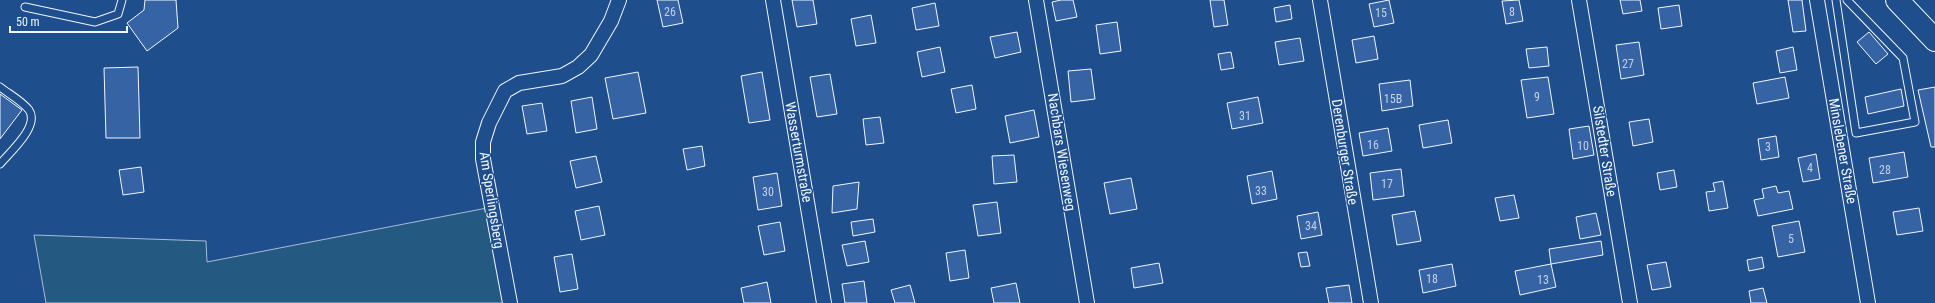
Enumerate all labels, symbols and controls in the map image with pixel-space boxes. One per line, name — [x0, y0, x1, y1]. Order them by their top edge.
house number: 26 — [664, 5, 676, 19]
house number: 8 — [1509, 5, 1515, 19]
house number: 15 — [1375, 6, 1387, 20]
scale bar — [10, 8, 127, 34]
text: 50 m — [16, 15, 40, 29]
house number: 27 — [1622, 57, 1634, 71]
house number: 9 — [1534, 90, 1540, 104]
street label: Nachbars Wiesenweg — [1045, 92, 1079, 212]
house number: 15B — [1384, 92, 1402, 106]
street label: Minslebener Straße — [1826, 97, 1860, 205]
street label: Derenburger Straße — [1329, 98, 1361, 206]
street label: Wasserturmstraße — [782, 100, 816, 204]
street label: Silstedter Straße — [1590, 104, 1620, 198]
house number: 31 — [1239, 109, 1251, 123]
house number: 16 — [1367, 138, 1379, 152]
house number: 10 — [1577, 139, 1589, 153]
house number: 3 — [1765, 140, 1771, 154]
street label: Am Sperlingsberg — [476, 150, 508, 250]
house number: 4 — [1807, 161, 1813, 175]
house number: 28 — [1879, 163, 1891, 177]
house number: 17 — [1381, 177, 1393, 191]
house number: 33 — [1255, 184, 1267, 198]
house number: 30 — [762, 185, 774, 199]
house number: 34 — [1305, 219, 1317, 233]
house number: 5 — [1788, 232, 1794, 246]
house number: 18 — [1426, 272, 1438, 286]
house number: 13 — [1537, 273, 1549, 287]

